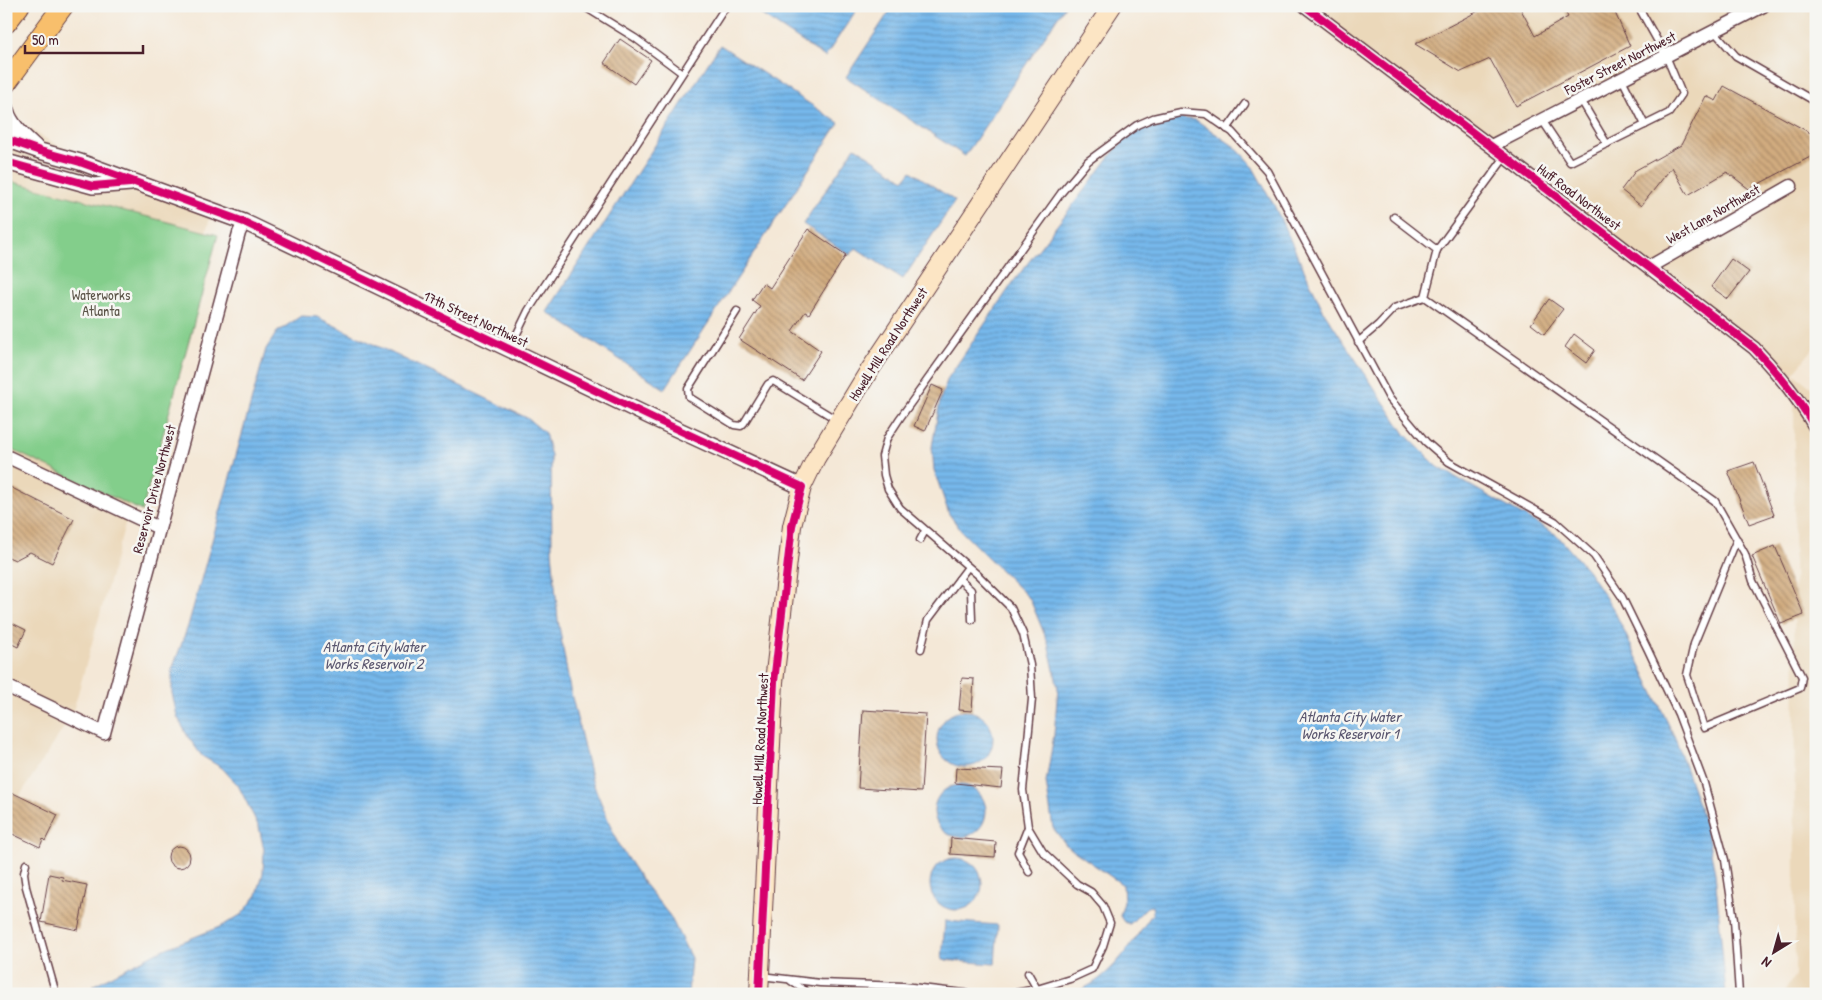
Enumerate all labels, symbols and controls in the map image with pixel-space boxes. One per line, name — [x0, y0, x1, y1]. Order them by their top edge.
scale bar — [25, 22, 142, 54]
street label: Foster Street Northwest — [1560, 26, 1679, 99]
text: 50 m — [32, 29, 59, 50]
street label: Huff Road Northwest — [1534, 159, 1625, 234]
street label: West Lane Northwest — [1663, 179, 1763, 248]
street label: Howell Mill Road Northwest — [844, 283, 932, 404]
park label: Waterworks Atlanta — [72, 285, 130, 320]
street label: 17th Street Northwest — [421, 286, 532, 351]
street label: Reservoir Drive Northwest — [127, 422, 180, 555]
water label: Atlanta City Water Works Reservoir 2 — [323, 636, 427, 674]
street label: Howell Mill Road Northwest — [747, 672, 772, 805]
water label: Atlanta City Water Works Reservoir 1 — [1299, 706, 1403, 744]
north arrow — [1750, 928, 1800, 978]
text: N — [1757, 953, 1775, 973]

